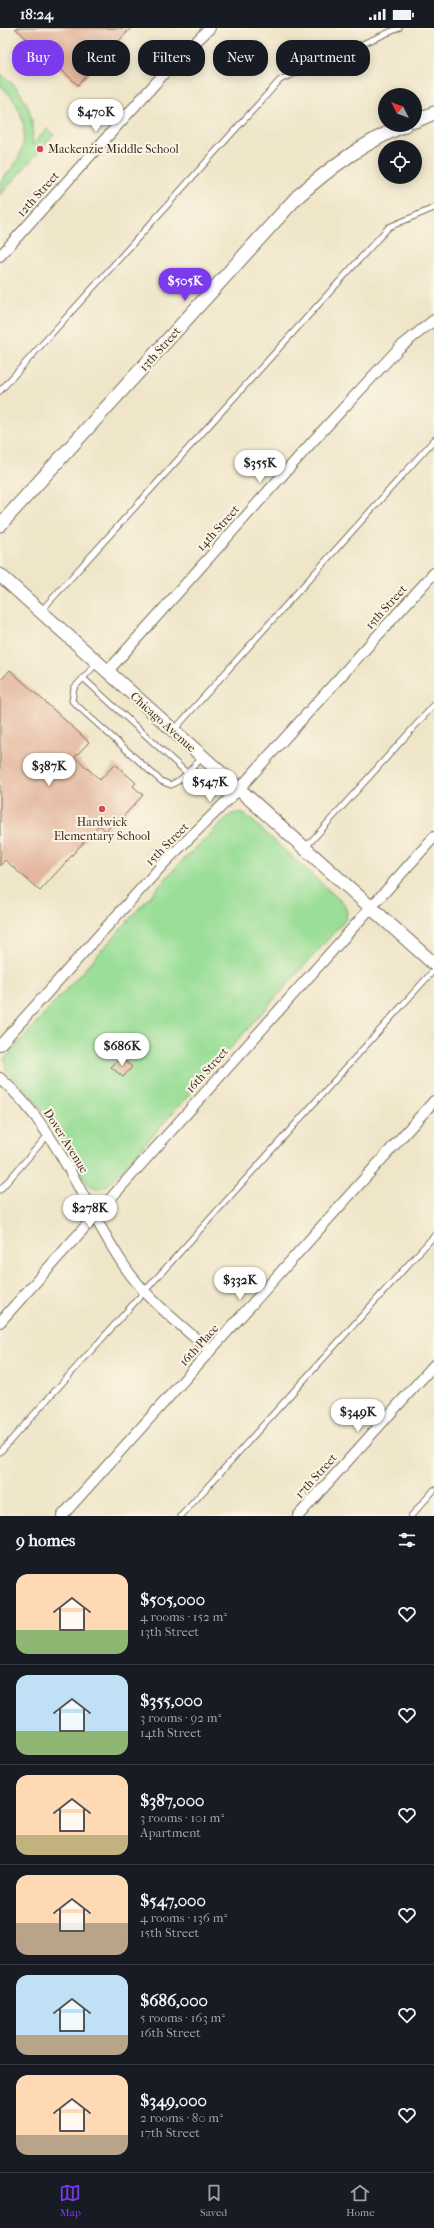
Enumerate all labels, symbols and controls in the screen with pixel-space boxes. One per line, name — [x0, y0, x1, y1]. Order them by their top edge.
text: 18:24 — [20, 5, 53, 23]
chip: Buy — [12, 40, 64, 76]
chip: Rent — [72, 40, 130, 76]
chip: Filters — [138, 40, 205, 76]
chip: New — [213, 40, 268, 76]
chip: Apartment — [276, 40, 370, 76]
north arrow — [378, 88, 422, 132]
map controls — [378, 88, 422, 184]
pin: $470K — [68, 99, 124, 133]
text: $470K — [77, 104, 115, 119]
button: locate — [378, 140, 422, 184]
place label: Mackenzie Middle School — [48, 142, 179, 156]
marker: Mackenzie Middle School — [35, 144, 45, 154]
street label: 12th Street — [14, 168, 62, 219]
pin: $505K — [157, 268, 213, 302]
text: $505K — [168, 273, 202, 288]
street label: 13th Street — [137, 324, 184, 374]
pin: $355K — [232, 450, 288, 484]
text: $355K — [243, 455, 277, 470]
street label: 14th Street — [194, 502, 243, 554]
street label: 15th Street — [363, 581, 410, 632]
street label: Chicago Avenue — [128, 689, 199, 755]
pin: $387K — [21, 753, 77, 787]
text: $387K — [32, 758, 66, 773]
pin: $547K — [182, 769, 238, 803]
text: $547K — [192, 774, 228, 789]
marker: Hardwick Elementary School — [97, 804, 107, 814]
place label: Hardwick Elementary School — [54, 815, 151, 843]
street label: 15th Street — [143, 819, 192, 868]
pin: $686K — [94, 1033, 150, 1067]
text: $686K — [103, 1038, 141, 1053]
street label: 16th Street — [183, 1044, 231, 1095]
street label: Dover Avenue — [41, 1106, 91, 1176]
pin: $278K — [62, 1195, 118, 1229]
text: $278K — [72, 1200, 108, 1215]
pin: $332K — [212, 1267, 268, 1301]
text: $332K — [223, 1272, 257, 1287]
street label: 16th Place — [177, 1321, 222, 1369]
pin: $349K — [330, 1399, 386, 1433]
text: $349K — [340, 1404, 376, 1419]
street label: 17th Street — [292, 1450, 340, 1501]
icon: filters — [396, 1529, 418, 1551]
text: 9 homes — [16, 1530, 75, 1550]
text: $505,000 — [140, 1589, 205, 1609]
icon: home — [48, 1590, 96, 1638]
icon: heart — [396, 1603, 418, 1625]
text: 4 rooms · 152 m² — [140, 1609, 227, 1624]
text: 13th Street — [140, 1624, 199, 1639]
text: $355,000 — [140, 1690, 203, 1710]
icon: home — [48, 1691, 96, 1739]
icon: heart — [396, 1704, 418, 1726]
text: 3 rooms · 92 m² — [140, 1710, 221, 1725]
text: 14th Street — [140, 1725, 201, 1740]
text: $387,000 — [140, 1790, 204, 1810]
icon: home — [48, 1791, 96, 1839]
icon: heart — [396, 1804, 418, 1826]
text: 3 rooms · 101 m² — [140, 1810, 224, 1825]
text: Apartment — [140, 1825, 201, 1840]
text: $547,000 — [140, 1890, 206, 1910]
icon: home — [48, 1891, 96, 1939]
icon: heart — [396, 1904, 418, 1926]
text: 4 rooms · 136 m² — [140, 1910, 227, 1925]
text: 15th Street — [140, 1925, 199, 1940]
text: $686,000 — [140, 1990, 208, 2010]
icon: home — [48, 1991, 96, 2039]
icon: heart — [396, 2004, 418, 2026]
text: 5 rooms · 163 m² — [140, 2010, 225, 2025]
text: 16th Street — [140, 2025, 201, 2040]
text: $349,000 — [140, 2090, 207, 2110]
icon: home — [48, 2091, 96, 2139]
icon: heart — [396, 2104, 418, 2126]
text: 2 rooms · 80 m² — [140, 2110, 223, 2125]
text: 17th Street — [140, 2125, 200, 2140]
tab: Map — [59, 2182, 81, 2219]
tab: Saved — [200, 2182, 227, 2219]
tab: Home — [346, 2182, 375, 2219]

